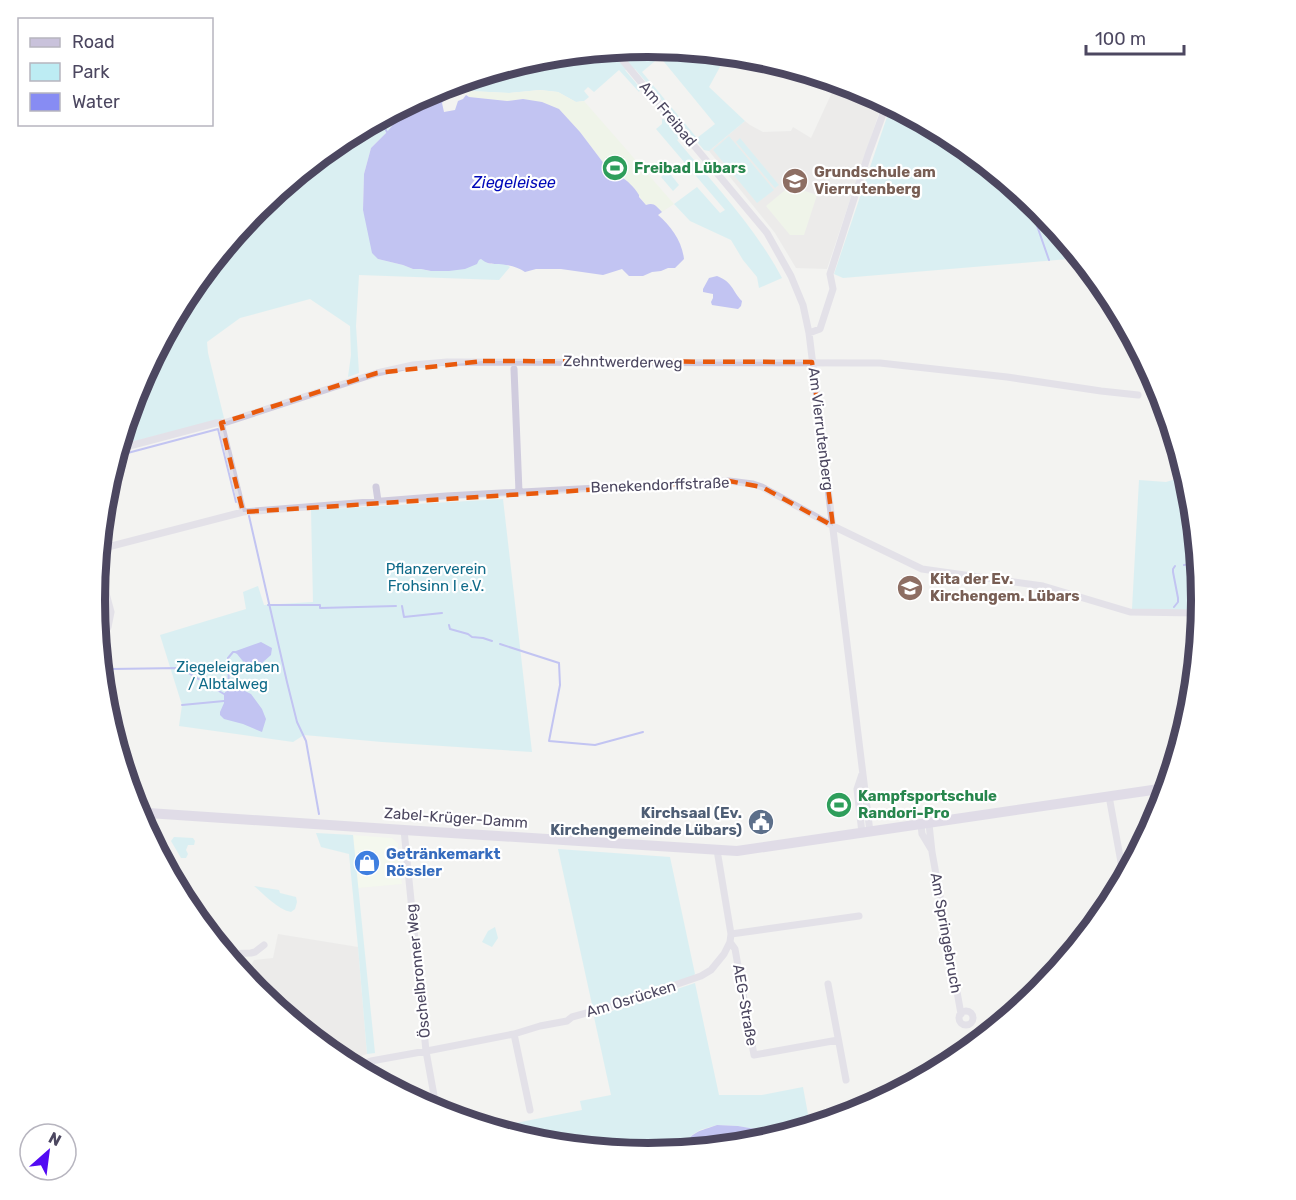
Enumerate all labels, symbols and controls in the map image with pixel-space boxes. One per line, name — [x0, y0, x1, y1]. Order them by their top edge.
legend — [18, 18, 213, 126]
scale bar — [1086, 18, 1184, 56]
text: 100 m — [1095, 28, 1146, 50]
text: Road — [72, 31, 115, 53]
text: Park — [72, 61, 110, 83]
street label: Am Freibad — [636, 78, 700, 150]
text: Water — [72, 91, 120, 113]
sports icon: Freibad Lübars — [600, 153, 630, 183]
place label: Freibad Lübars — [634, 159, 746, 177]
place label: Grundschule am Vierrutenberg — [814, 163, 936, 198]
school or university icon: Grundschule am Vierrutenberg — [780, 166, 810, 196]
water label: Ziegeleisee — [471, 173, 556, 192]
street label: Zehntwerderweg — [563, 352, 683, 372]
street label: Am Vierrutenberg — [805, 366, 837, 492]
street label: Benekendorffstraße — [590, 474, 730, 496]
park label: Pflanzerverein Frohsinn I e.V. — [386, 560, 486, 595]
place label: Kita der Ev. Kirchengem. Lübars — [930, 570, 1080, 605]
school or university icon: Kita der Ev. Kirchengem. Lübars — [895, 573, 925, 603]
park label: Ziegeleigraben / Albtalweg — [176, 658, 280, 693]
place label: Kampfsportschule Randori-Pro — [858, 787, 997, 822]
sports icon: Kampfsportschule Randori-Pro — [824, 790, 854, 820]
street label: Zabel-Krüger-Damm — [384, 804, 528, 832]
place label: Kirchsaal (Ev. Kirchengemeinde Lübars) — [550, 804, 742, 839]
public building icon: Kirchsaal (Ev. Kirchengemeinde Lübars) — [746, 807, 776, 837]
place label: Getränkemarkt Rössler — [386, 845, 500, 880]
shop icon: Getränkemarkt Rössler — [352, 848, 382, 878]
street label: Am Springebruch — [927, 871, 965, 995]
street label: Öschelbronner Weg — [402, 903, 434, 1039]
street label: AEG-Straße — [729, 963, 761, 1047]
street label: Am Osrücken — [584, 977, 678, 1021]
north arrow — [18, 1122, 78, 1182]
text: N — [45, 1128, 64, 1150]

